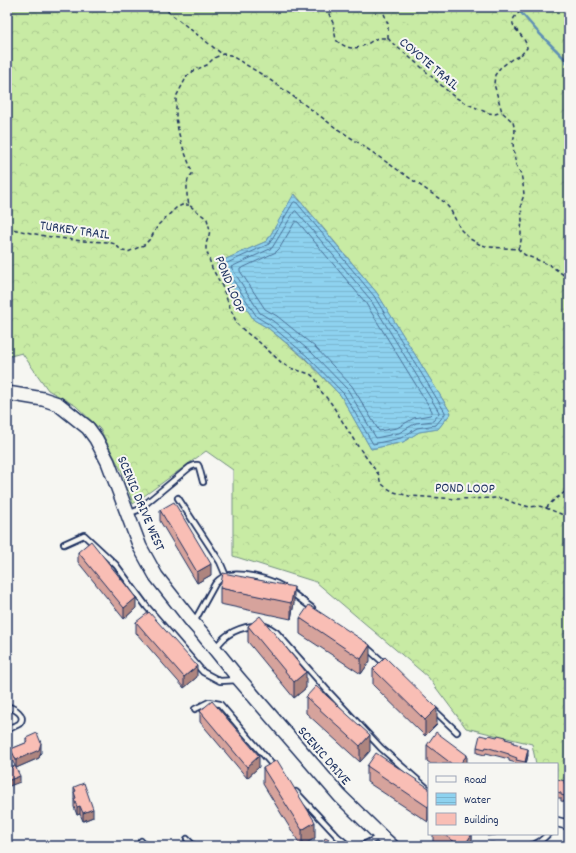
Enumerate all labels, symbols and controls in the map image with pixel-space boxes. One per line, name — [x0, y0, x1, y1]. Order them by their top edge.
street label: COYOTE TRAIL — [394, 33, 463, 96]
street label: TURKEY TRAIL — [38, 216, 111, 246]
street label: POND LOOP — [209, 253, 250, 316]
street label: SCENIC DRIVE WEST — [111, 453, 169, 555]
street label: POND LOOP — [435, 478, 495, 500]
street label: SCENIC DRIVE — [292, 722, 355, 791]
legend — [428, 763, 558, 835]
text: Road — [464, 772, 486, 789]
text: Water — [464, 792, 491, 809]
text: Building — [464, 812, 499, 829]

